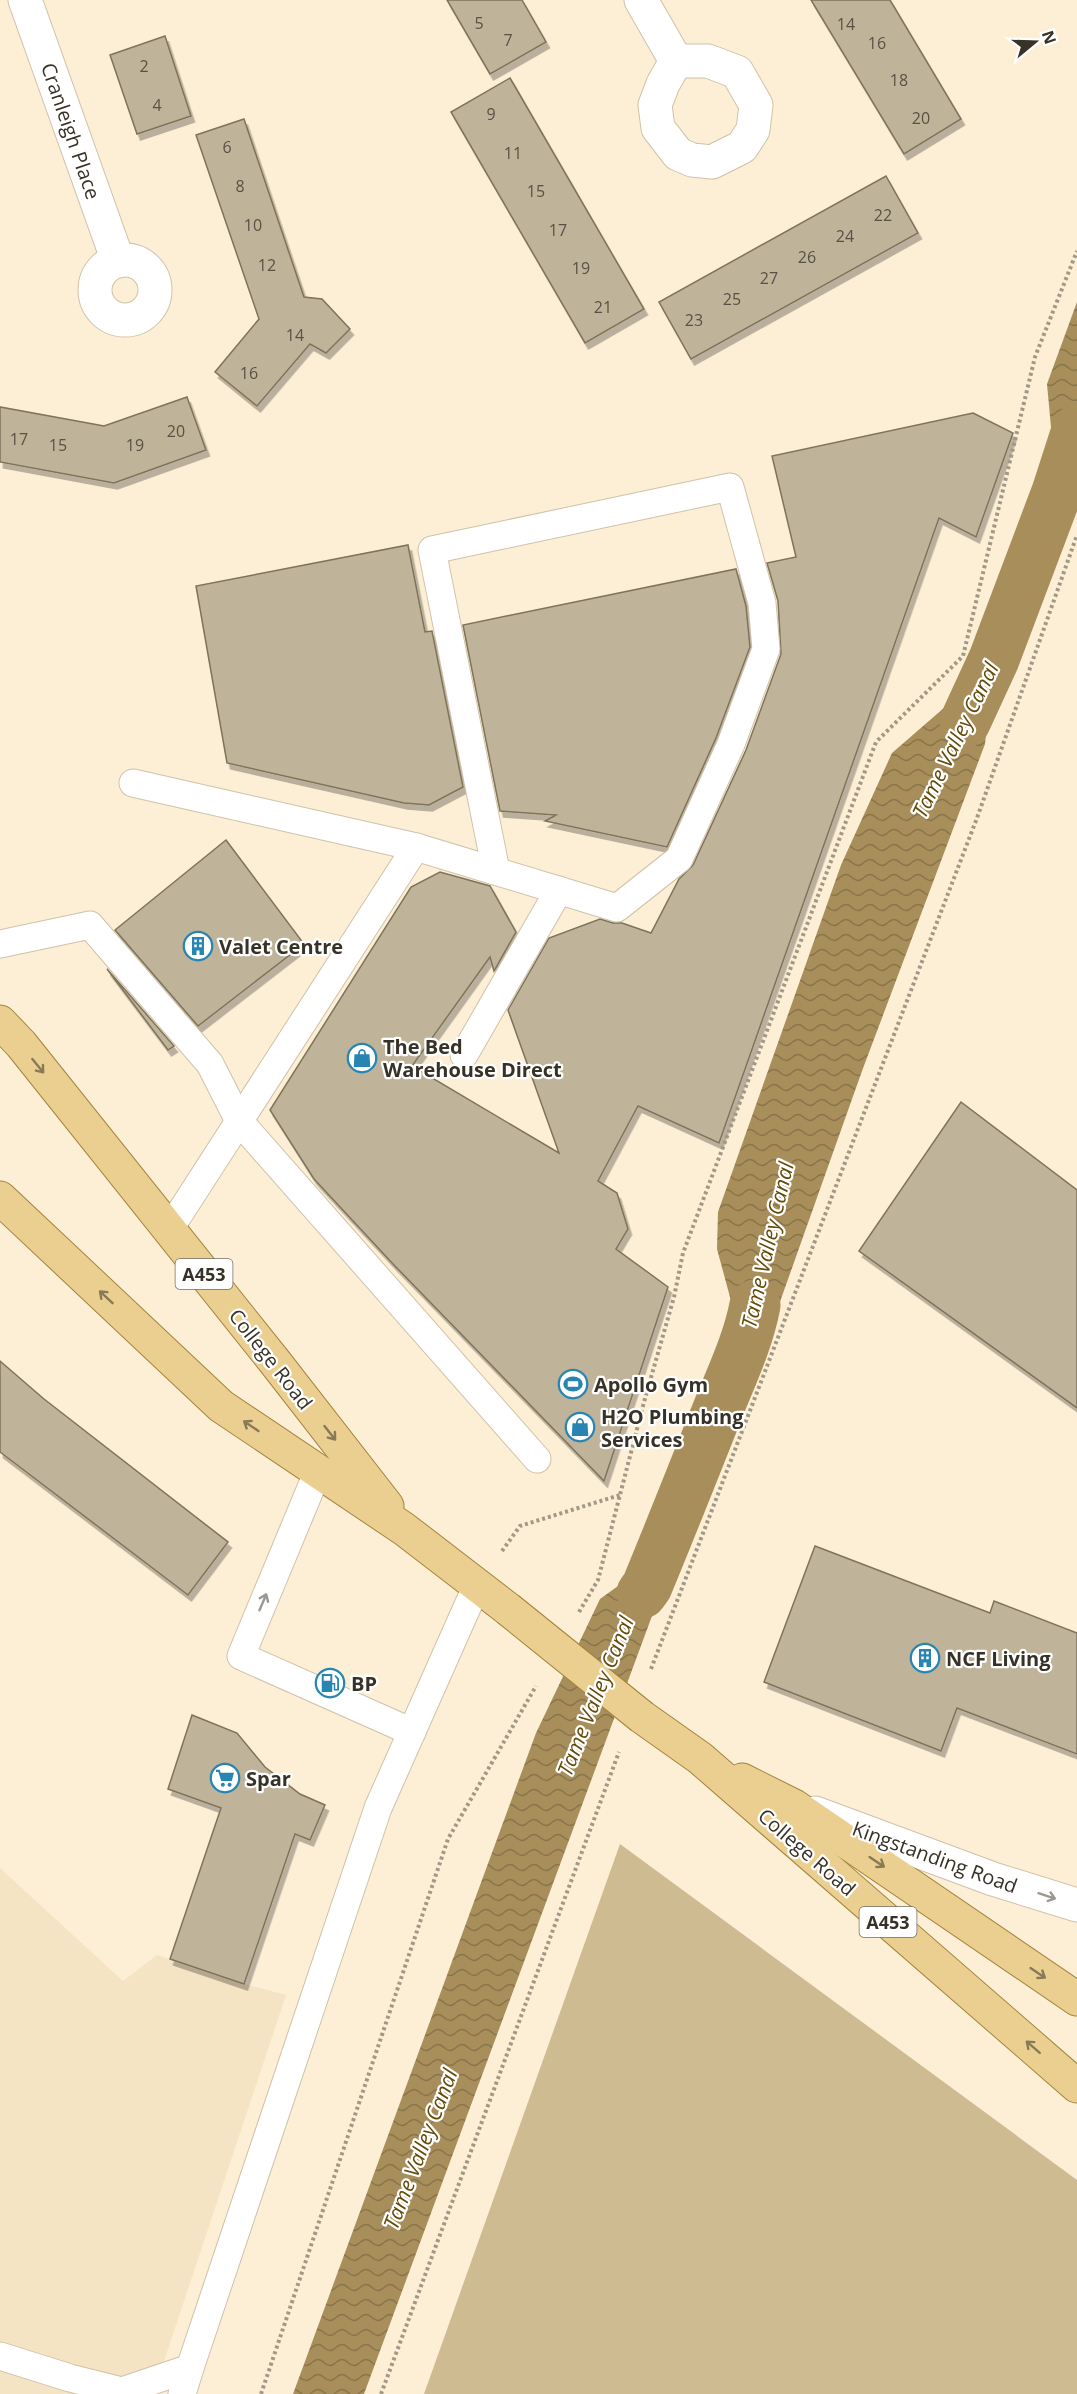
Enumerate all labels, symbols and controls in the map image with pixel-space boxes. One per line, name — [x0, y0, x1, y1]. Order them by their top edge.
house number: 5 — [474, 12, 484, 34]
north arrow — [1005, 12, 1065, 72]
house number: 14 — [837, 13, 855, 35]
text: N — [1037, 27, 1062, 47]
house number: 7 — [503, 29, 513, 51]
house number: 16 — [868, 32, 886, 54]
house number: 2 — [139, 55, 149, 77]
street label: Cranleigh Place — [35, 59, 107, 203]
house number: 18 — [890, 69, 908, 91]
house number: 4 — [152, 94, 162, 116]
house number: 9 — [486, 103, 496, 125]
house number: 20 — [912, 107, 930, 129]
house number: 6 — [222, 136, 232, 158]
house number: 11 — [504, 142, 522, 164]
house number: 8 — [235, 175, 245, 197]
house number: 15 — [527, 180, 545, 202]
house number: 22 — [874, 204, 892, 226]
house number: 10 — [244, 214, 262, 236]
house number: 17 — [549, 219, 567, 241]
house number: 24 — [836, 225, 854, 247]
house number: 26 — [798, 246, 816, 268]
house number: 12 — [258, 254, 276, 276]
house number: 19 — [572, 257, 590, 279]
house number: 27 — [760, 267, 778, 289]
house number: 25 — [723, 288, 741, 310]
house number: 21 — [594, 296, 612, 318]
house number: 23 — [685, 309, 703, 331]
house number: 14 — [286, 324, 304, 346]
house number: 16 — [240, 362, 258, 384]
house number: 20 — [167, 420, 185, 442]
house number: 17 — [10, 428, 28, 450]
house number: 15 — [49, 434, 67, 456]
house number: 19 — [126, 434, 144, 456]
water label: Tame Valley Canal — [905, 657, 1005, 822]
building icon: Valet Centre — [182, 930, 214, 962]
place label: Valet Centre — [219, 933, 343, 960]
place label: The Bed Warehouse Direct — [383, 1033, 562, 1083]
shop icon: The Bed Warehouse Direct — [346, 1042, 378, 1074]
one-way arrow — [32, 1058, 45, 1074]
water label: Tame Valley Canal — [734, 1159, 800, 1331]
road number: A453 — [176, 1259, 232, 1289]
one-way arrow — [98, 1290, 113, 1304]
street label: College Road — [223, 1303, 319, 1415]
sports icon: Apollo Gym — [557, 1368, 589, 1400]
place label: Apollo Gym — [594, 1371, 708, 1398]
place label: H2O Plumbing Services — [601, 1403, 744, 1453]
shop icon: H2O Plumbing Services — [564, 1411, 596, 1443]
one-way arrow — [244, 1420, 260, 1432]
one-way arrow — [323, 1424, 336, 1440]
one-way arrow — [258, 1593, 269, 1612]
water label: Tame Valley Canal — [550, 1611, 640, 1780]
building icon: NCF Living — [909, 1642, 941, 1674]
place label: NCF Living — [946, 1645, 1051, 1672]
fuel station icon: BP — [314, 1667, 346, 1699]
place label: BP — [351, 1670, 377, 1697]
supermarket icon: Spar — [209, 1762, 241, 1794]
place label: Spar — [246, 1765, 291, 1792]
street label: College Road — [752, 1802, 862, 1902]
street label: Kingstanding Road — [849, 1815, 1021, 1899]
one-way arrow — [868, 1856, 884, 1868]
one-way arrow — [1037, 1891, 1056, 1902]
road number: A453 — [860, 1907, 916, 1937]
one-way arrow — [1029, 1967, 1045, 1979]
one-way arrow — [1025, 2041, 1041, 2054]
water label: Tame Valley Canal — [377, 2064, 464, 2233]

